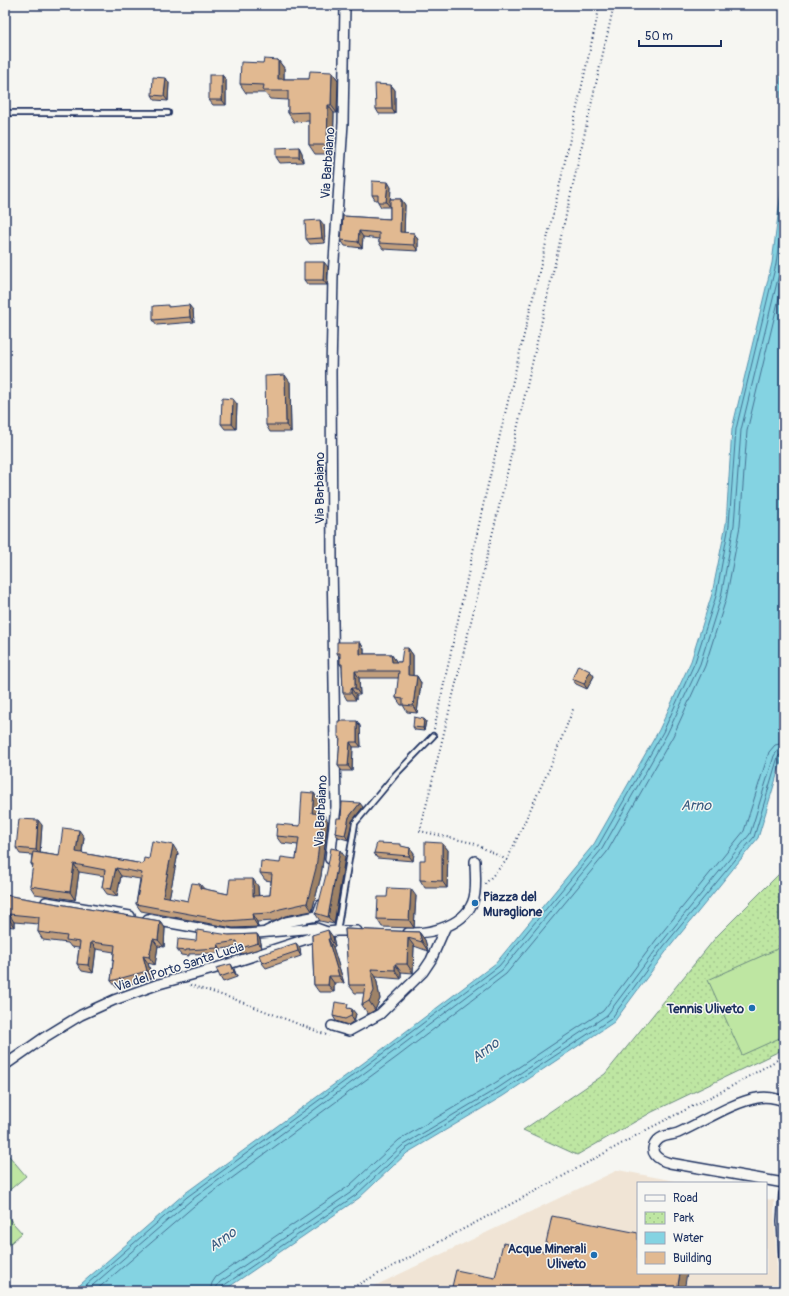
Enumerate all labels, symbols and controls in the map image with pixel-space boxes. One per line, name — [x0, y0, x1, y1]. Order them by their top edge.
scale bar — [639, 22, 721, 48]
text: 50 m — [645, 29, 673, 44]
street label: Via Barbaiano — [318, 127, 338, 200]
street label: Via Barbaiano — [312, 452, 328, 524]
street label: Via Barbaiano — [311, 775, 331, 847]
water label: Arno — [681, 797, 712, 814]
place label: Piazza del Muraglione — [483, 889, 543, 920]
marker: Piazza del Muraglione — [470, 898, 480, 908]
street label: Via del Porto Santa Lucia — [113, 938, 246, 995]
place label: Tennis Uliveto — [666, 1001, 744, 1017]
marker: Tennis Uliveto — [747, 1003, 757, 1013]
water label: Arno — [468, 1034, 503, 1066]
legend — [637, 1182, 767, 1274]
text: Road — [673, 1191, 698, 1206]
text: Park — [673, 1211, 694, 1226]
water label: Arno — [205, 1223, 241, 1255]
text: Water — [673, 1231, 704, 1246]
place label: Acque Minerali Uliveto — [508, 1241, 587, 1272]
marker: Acque Minerali Uliveto — [589, 1250, 599, 1260]
text: Building — [673, 1251, 712, 1266]

